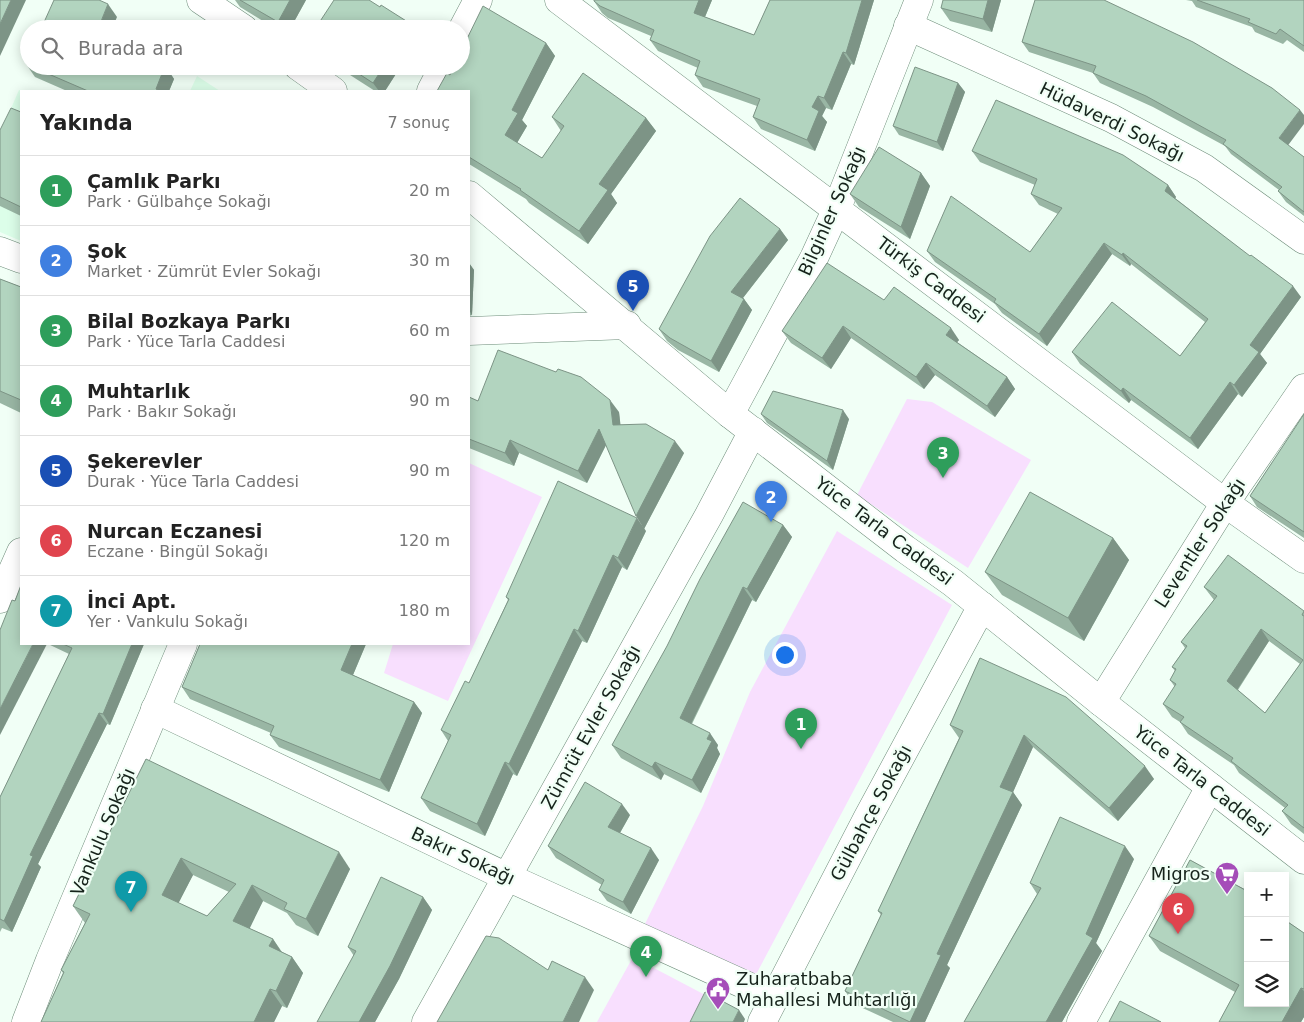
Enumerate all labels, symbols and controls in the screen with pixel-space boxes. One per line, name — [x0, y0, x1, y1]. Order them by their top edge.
search box — [20, 20, 470, 75]
icon: search — [38, 34, 66, 62]
text: Burada ara — [78, 37, 183, 59]
street label: Hüdaverdi Sokağı — [1036, 77, 1188, 166]
text: Yakında — [40, 111, 133, 135]
text: 7 sonuç — [388, 113, 450, 132]
street label: Bilginler Sokağı — [794, 143, 869, 279]
text: Çamlık Parkı — [87, 170, 221, 192]
text: 1 — [50, 181, 62, 200]
text: 20 m — [409, 181, 450, 200]
text: Park · Gülbahçe Sokağı — [87, 192, 271, 211]
street label: Türkiş Caddesi — [872, 232, 989, 327]
text: Şok — [87, 240, 126, 262]
text: 2 — [50, 251, 62, 270]
text: 30 m — [409, 251, 450, 270]
text: Market · Zümrüt Evler Sokağı — [87, 262, 321, 281]
pin: 5 — [617, 270, 649, 311]
text: Bilal Bozkaya Parkı — [87, 310, 291, 332]
text: 3 — [50, 321, 62, 340]
text: 60 m — [409, 321, 450, 340]
text: Park · Yüce Tarla Caddesi — [87, 332, 285, 351]
text: Muhtarlık — [87, 380, 190, 402]
text: 4 — [50, 391, 62, 410]
text: 90 m — [409, 391, 450, 410]
text: Park · Bakır Sokağı — [87, 402, 236, 421]
pin: 3 — [927, 437, 959, 478]
text: Şekerevler — [87, 450, 202, 472]
text: 5 — [50, 461, 62, 480]
text: 90 m — [409, 461, 450, 480]
street label: Yüce Tarla Caddesi — [810, 471, 957, 589]
text: Durak · Yüce Tarla Caddesi — [87, 472, 299, 491]
street label: Leventler Sokağı — [1150, 474, 1249, 611]
pin: 2 — [755, 481, 787, 522]
text: Nurcan Eczanesi — [87, 520, 262, 542]
text: 6 — [50, 531, 62, 550]
text: 120 m — [399, 531, 450, 550]
text: Eczane · Bingül Sokağı — [87, 542, 268, 561]
text: İnci Apt. — [87, 590, 177, 612]
text: 7 — [50, 601, 62, 620]
text: 180 m — [399, 601, 450, 620]
text: Yer · Vankulu Sokağı — [87, 612, 248, 631]
street label: Zümrüt Evler Sokağı — [537, 641, 644, 812]
your location — [772, 642, 798, 668]
pin: 1 — [785, 708, 817, 749]
street label: Yüce Tarla Caddesi — [1129, 720, 1275, 840]
street label: Gülbahçe Sokağı — [826, 741, 915, 884]
street label: Vankulu Sokağı — [66, 765, 139, 899]
street label: Bakır Sokağı — [408, 822, 518, 889]
supermarket icon: Migros — [1214, 861, 1240, 895]
place label: Migros — [1151, 863, 1210, 884]
pin: 7 — [115, 871, 147, 912]
map controls — [1244, 872, 1289, 1007]
button: + — [1244, 872, 1289, 917]
pin: 6 — [1162, 893, 1194, 934]
button: − — [1244, 917, 1289, 962]
pin: 4 — [630, 936, 662, 977]
button: layers — [1244, 962, 1289, 1007]
place label: Zuharatbaba Mahallesi Muhtarlığı — [736, 968, 916, 1010]
public building icon: Zuharatbaba Mahallesi Muhtarlığı — [705, 976, 731, 1010]

